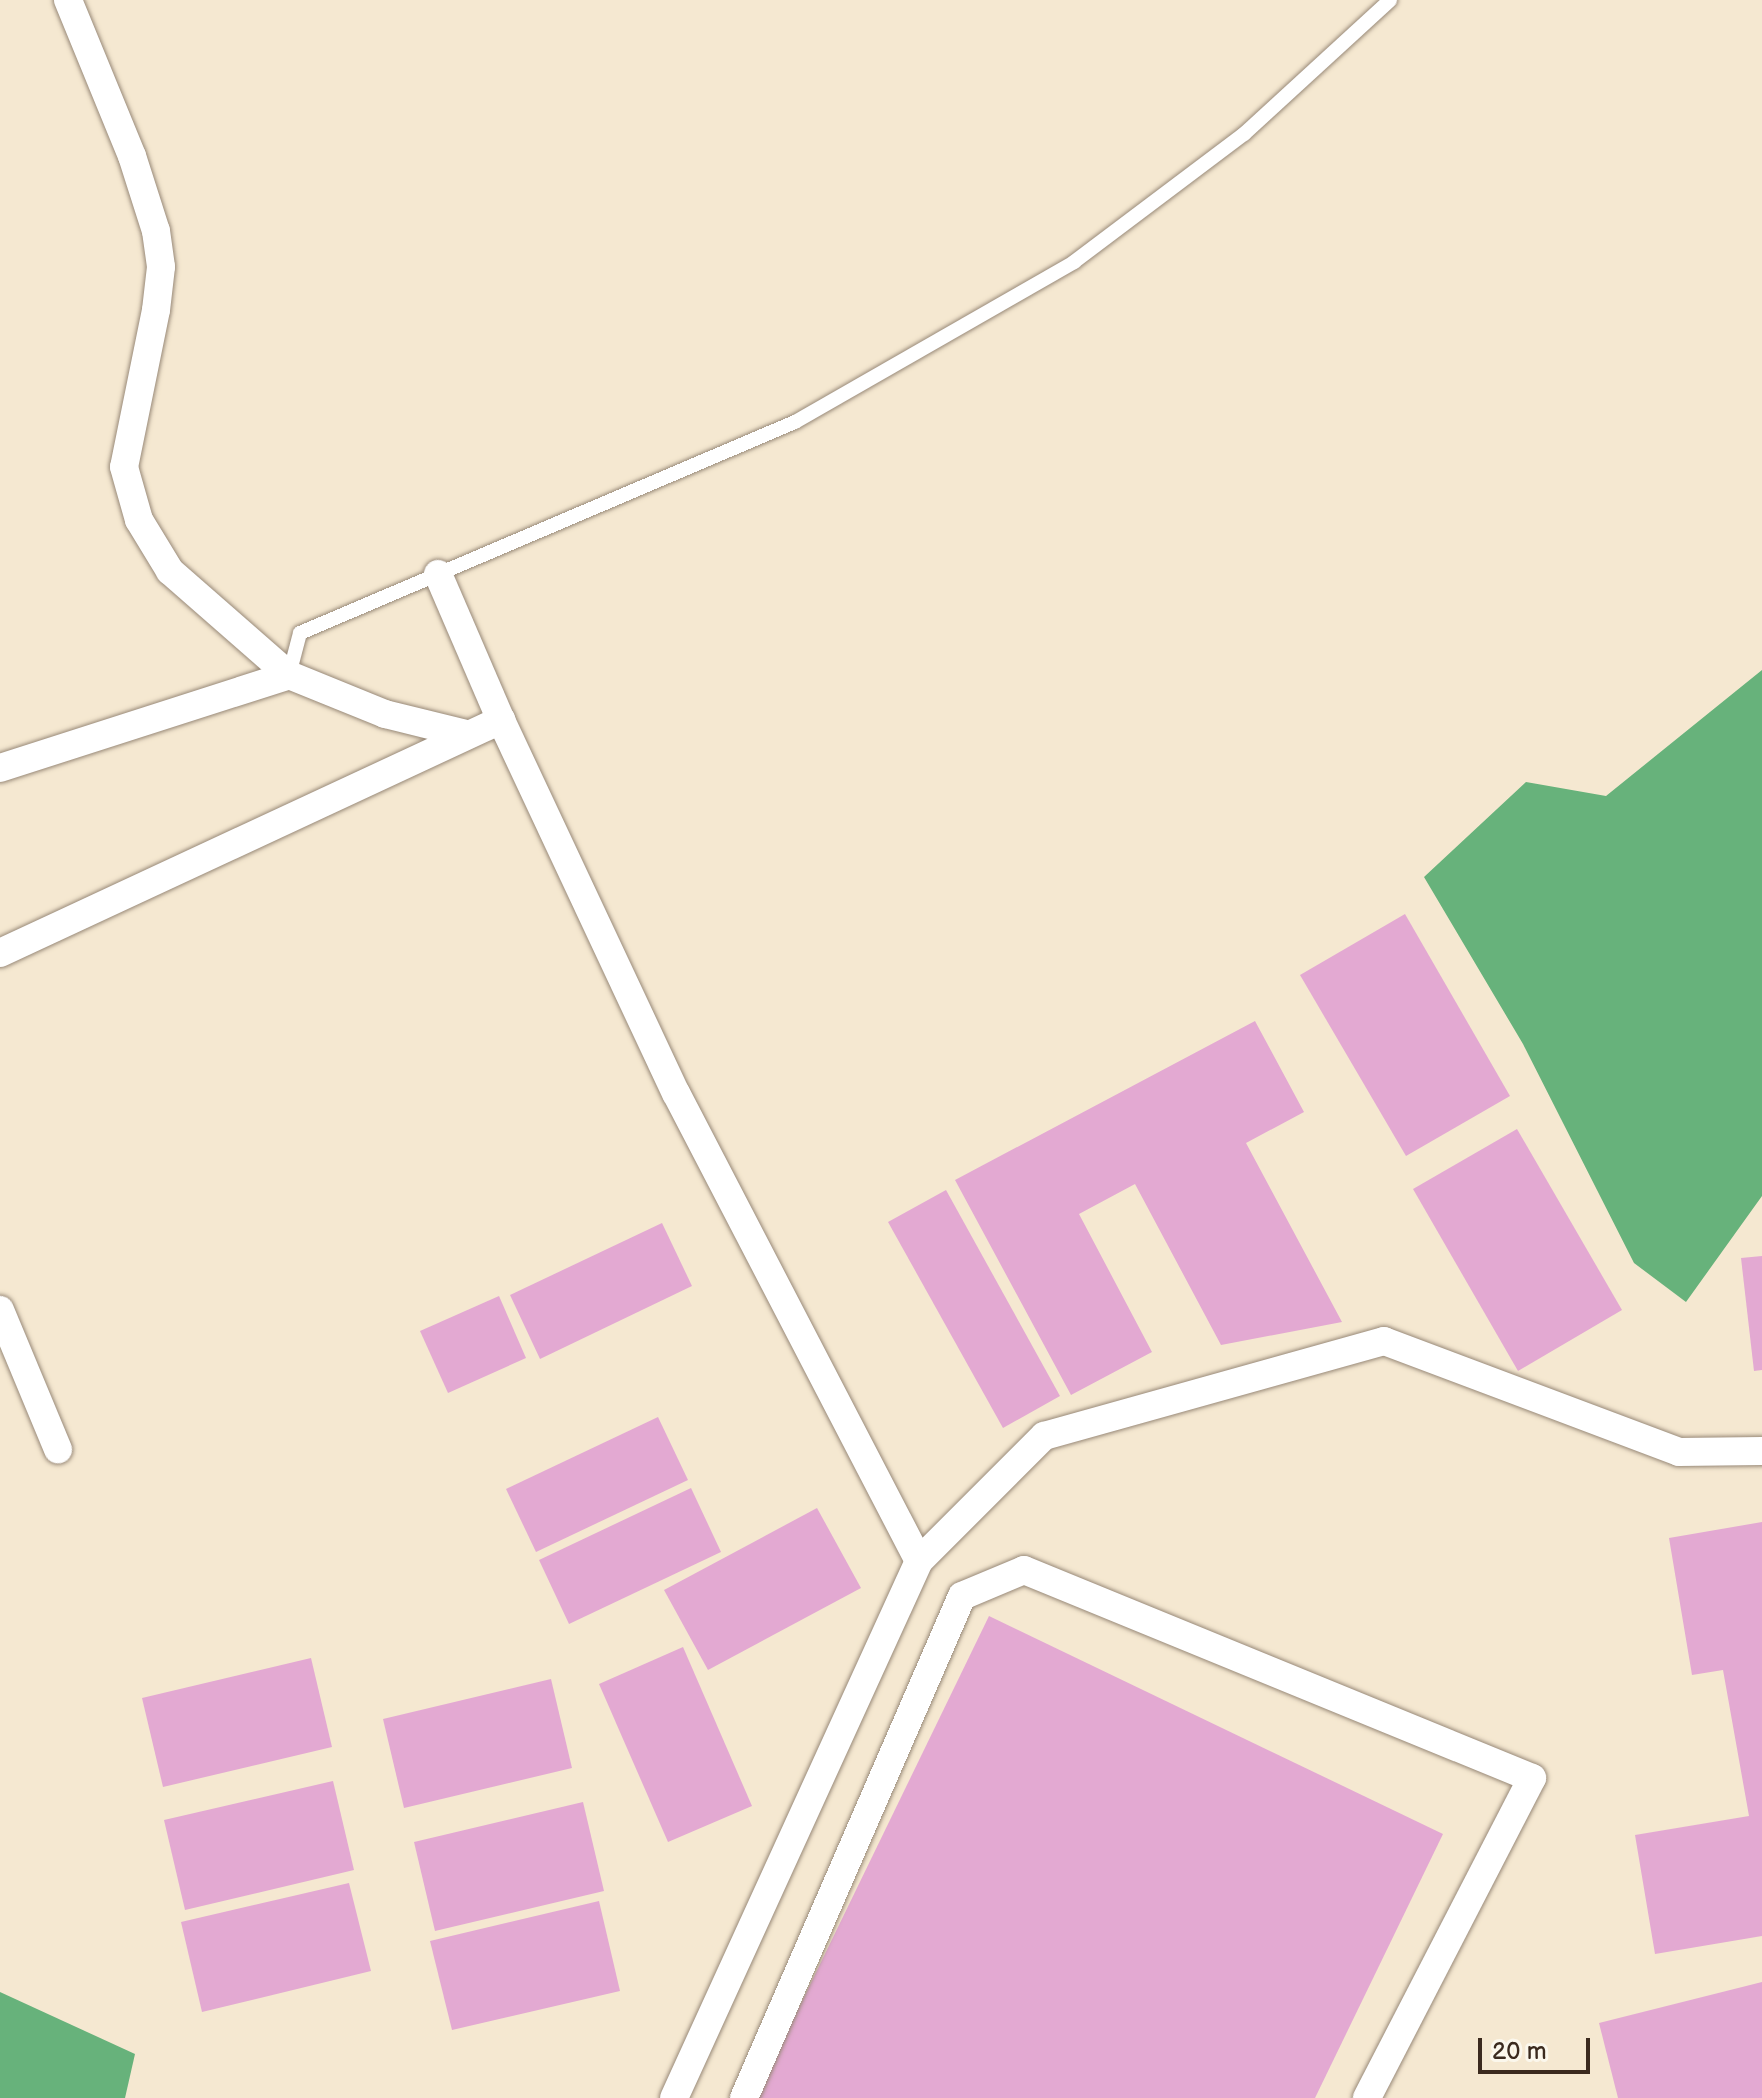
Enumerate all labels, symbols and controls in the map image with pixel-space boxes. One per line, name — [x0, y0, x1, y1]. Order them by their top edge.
scale bar — [1482, 2022, 1594, 2072]
text: 20 m — [1492, 2037, 1547, 2066]

